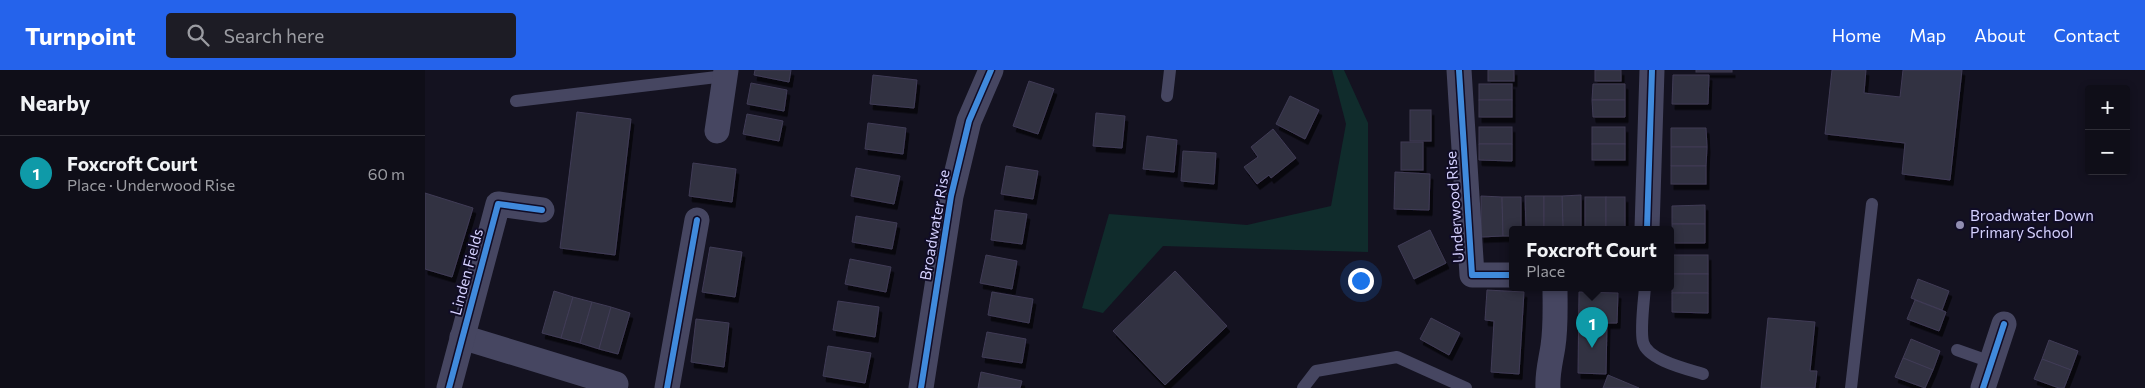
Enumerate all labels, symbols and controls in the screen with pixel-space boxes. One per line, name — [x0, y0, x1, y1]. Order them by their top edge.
search box — [166, 13, 516, 58]
text: Turnpoint — [25, 21, 136, 50]
icon: search — [184, 21, 212, 49]
text: Search here — [224, 24, 324, 47]
text: Home — [1832, 24, 1881, 46]
text: Map — [1909, 24, 1946, 46]
text: About — [1974, 24, 2026, 46]
text: Contact — [2054, 24, 2120, 46]
map controls — [2085, 85, 2130, 175]
button: + — [2085, 85, 2130, 130]
text: Nearby — [20, 90, 90, 115]
button: − — [2085, 130, 2130, 175]
street label: Underwood Rise — [1441, 151, 1467, 264]
text: Foxcroft Court — [67, 152, 197, 175]
text: 1 — [32, 164, 40, 183]
text: 60 m — [368, 164, 405, 183]
street label: Broadwater Rise — [915, 168, 953, 282]
text: Place · Underwood Rise — [67, 175, 235, 194]
place label: Broadwater Down Primary School — [1970, 206, 2094, 241]
marker: Broadwater Down Primary School — [1954, 219, 1966, 231]
street label: Linden Fields — [446, 226, 486, 317]
popup — [1509, 226, 1674, 291]
text: Foxcroft Court — [1526, 238, 1657, 261]
text: Place — [1526, 261, 1565, 280]
your location — [1348, 268, 1374, 294]
pin: 1 — [1576, 307, 1608, 348]

